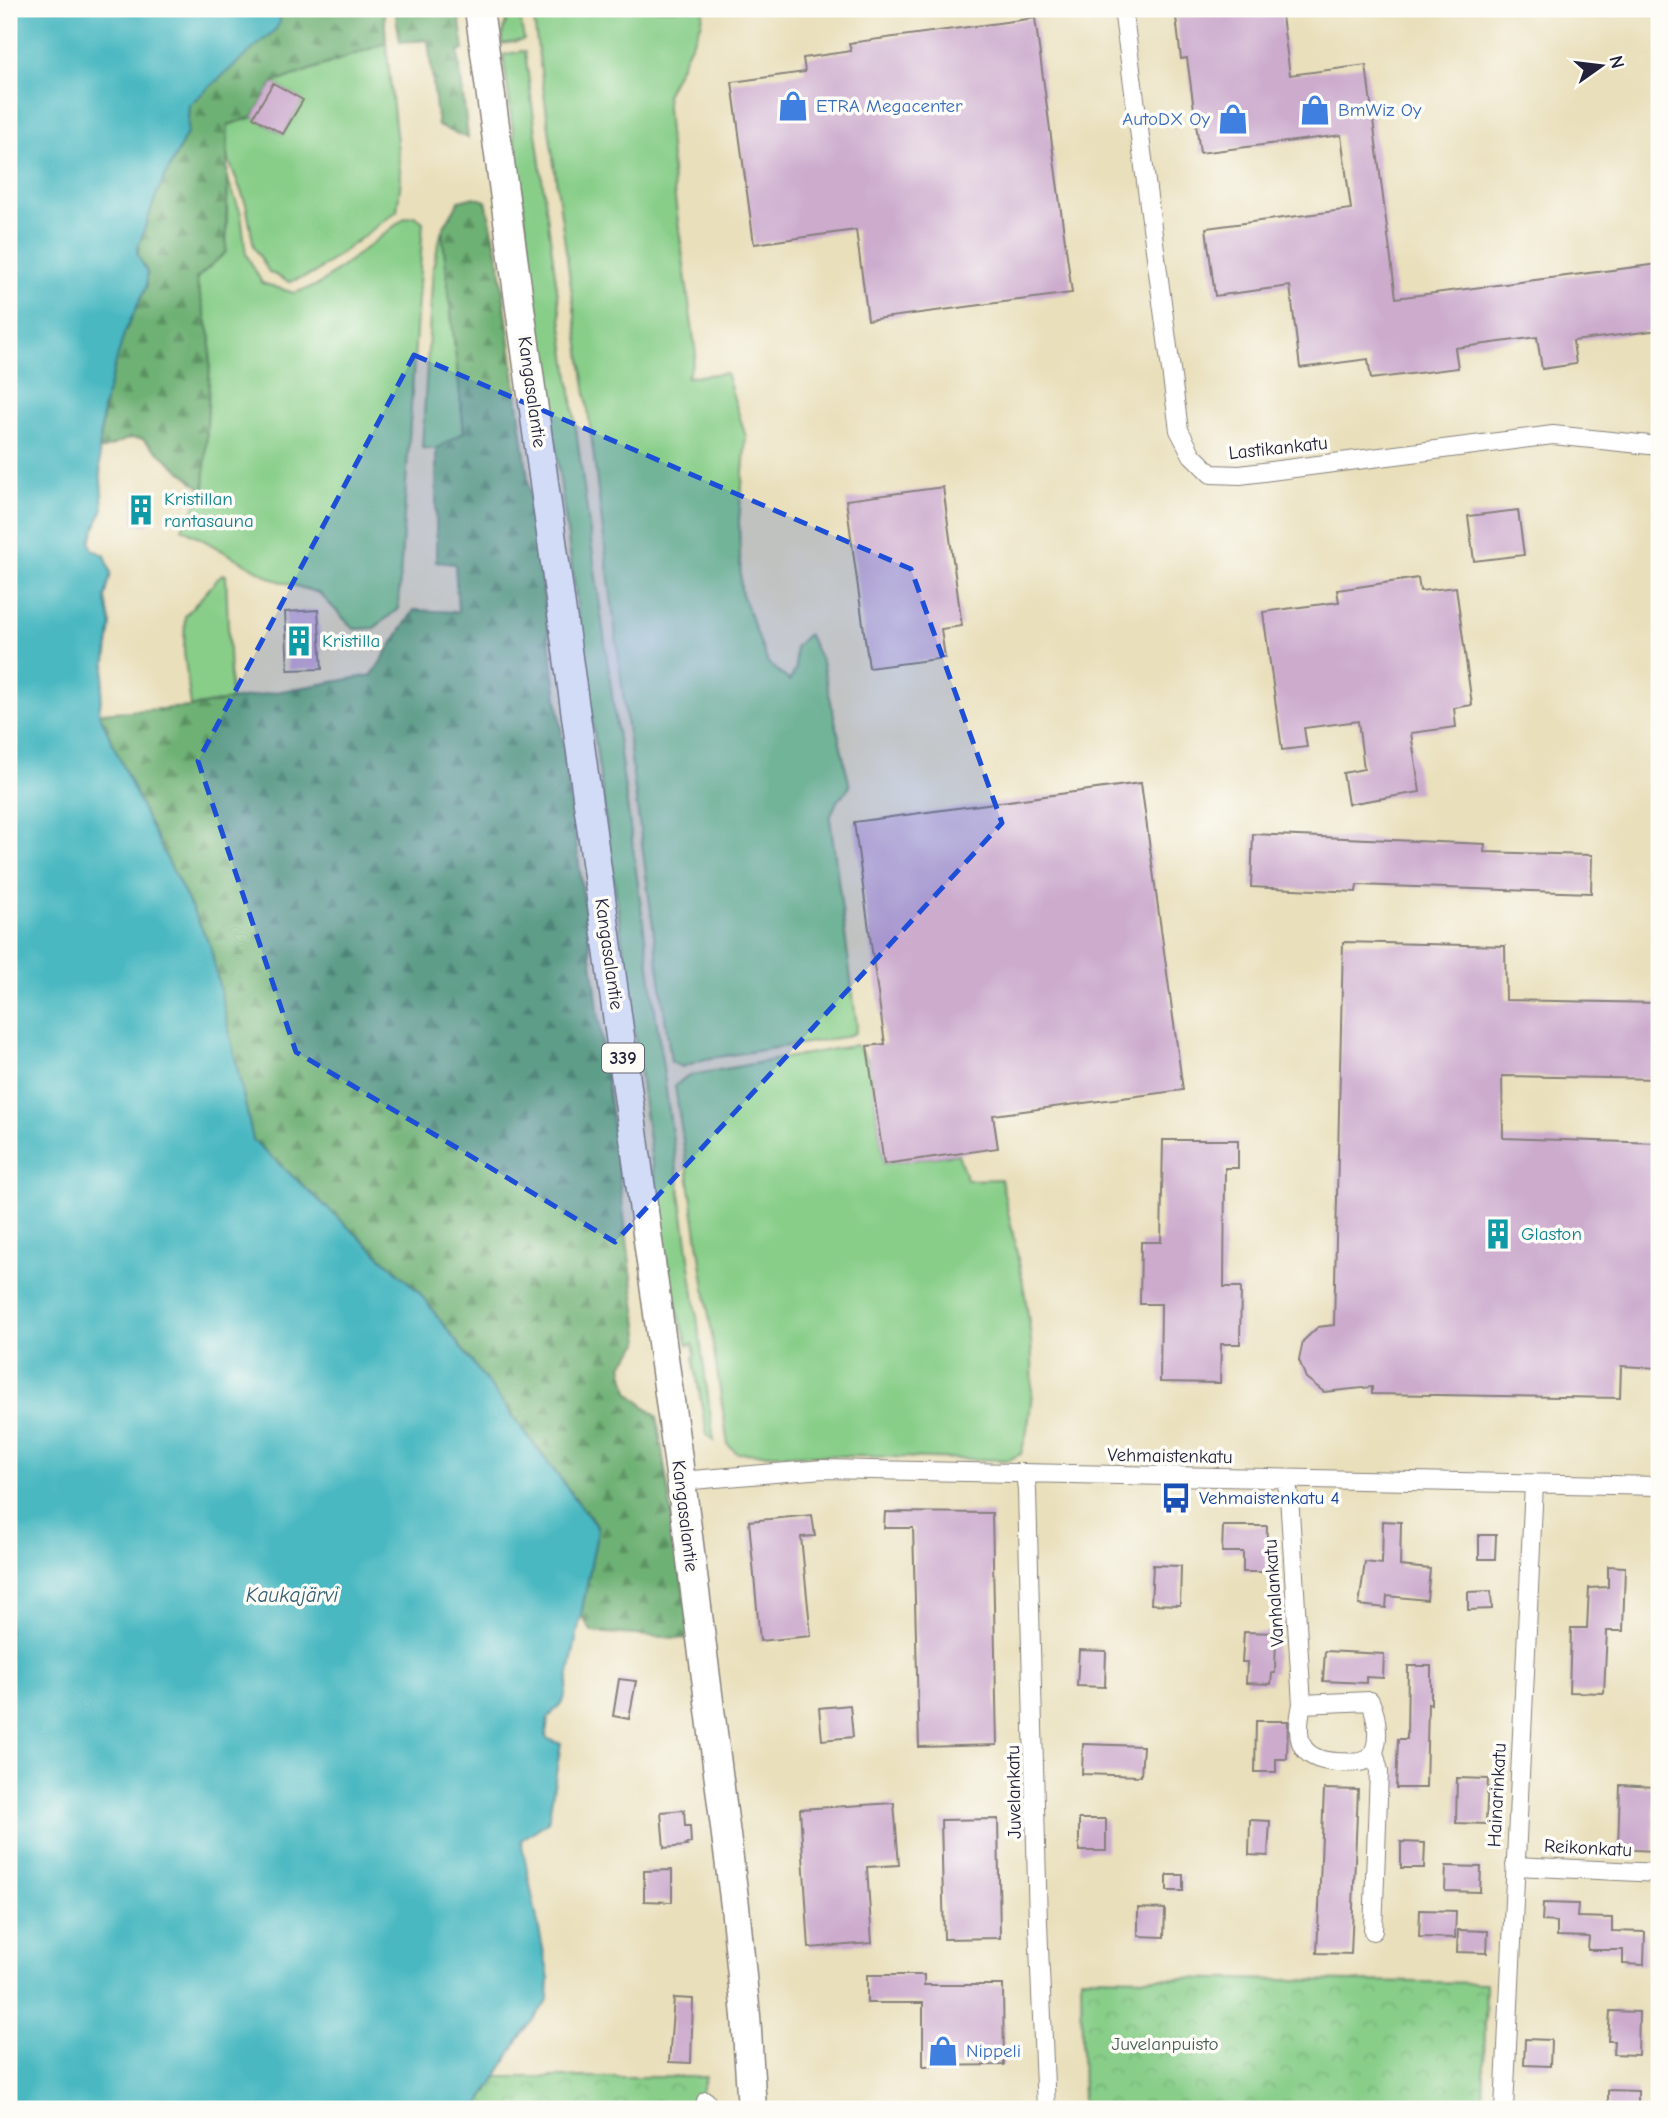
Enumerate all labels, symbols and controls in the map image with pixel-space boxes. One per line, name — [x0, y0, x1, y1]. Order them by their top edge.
north arrow — [1566, 32, 1636, 102]
text: N — [1604, 53, 1629, 71]
shop icon: ETRA Megacenter — [776, 89, 810, 123]
shop icon: BmWiz Oy — [1298, 93, 1332, 127]
place label: ETRA Megacenter — [816, 95, 963, 117]
place label: BmWiz Oy — [1338, 99, 1422, 121]
shop icon: AutoDX Oy — [1216, 102, 1250, 136]
place label: AutoDX Oy — [1122, 108, 1210, 130]
street label: Kangasalantie — [513, 335, 551, 449]
street label: Lastikankatu — [1227, 432, 1329, 464]
place label: Kristillan rantasauna — [164, 488, 254, 532]
building icon: Kristillan rantasauna — [124, 493, 158, 527]
building icon: Kristilla — [282, 624, 316, 658]
place label: Kristilla — [322, 630, 380, 652]
street label: Kangasalantie — [590, 897, 628, 1011]
road number: 339 — [602, 1044, 644, 1072]
building icon: Glaston — [1481, 1217, 1515, 1251]
place label: Glaston — [1521, 1223, 1582, 1245]
street label: Vehmaistenkatu — [1107, 1444, 1233, 1468]
street label: Kangasalantie — [667, 1459, 703, 1573]
bus stop icon: Vehmaistenkatu 4 — [1159, 1481, 1193, 1515]
place label: Vehmaistenkatu 4 — [1199, 1487, 1340, 1509]
street label: Vanhalankatu — [1259, 1539, 1289, 1647]
water label: Kaukajärvi — [246, 1583, 339, 1607]
street label: Hainarinkatu — [1483, 1742, 1511, 1848]
street label: Juvelankatu — [1002, 1745, 1026, 1839]
street label: Reikonkatu — [1543, 1835, 1633, 1861]
park label: Juvelanpuisto — [1112, 2033, 1218, 2055]
shop icon: Nippeli — [926, 2034, 960, 2068]
place label: Nippeli — [966, 2040, 1021, 2062]

